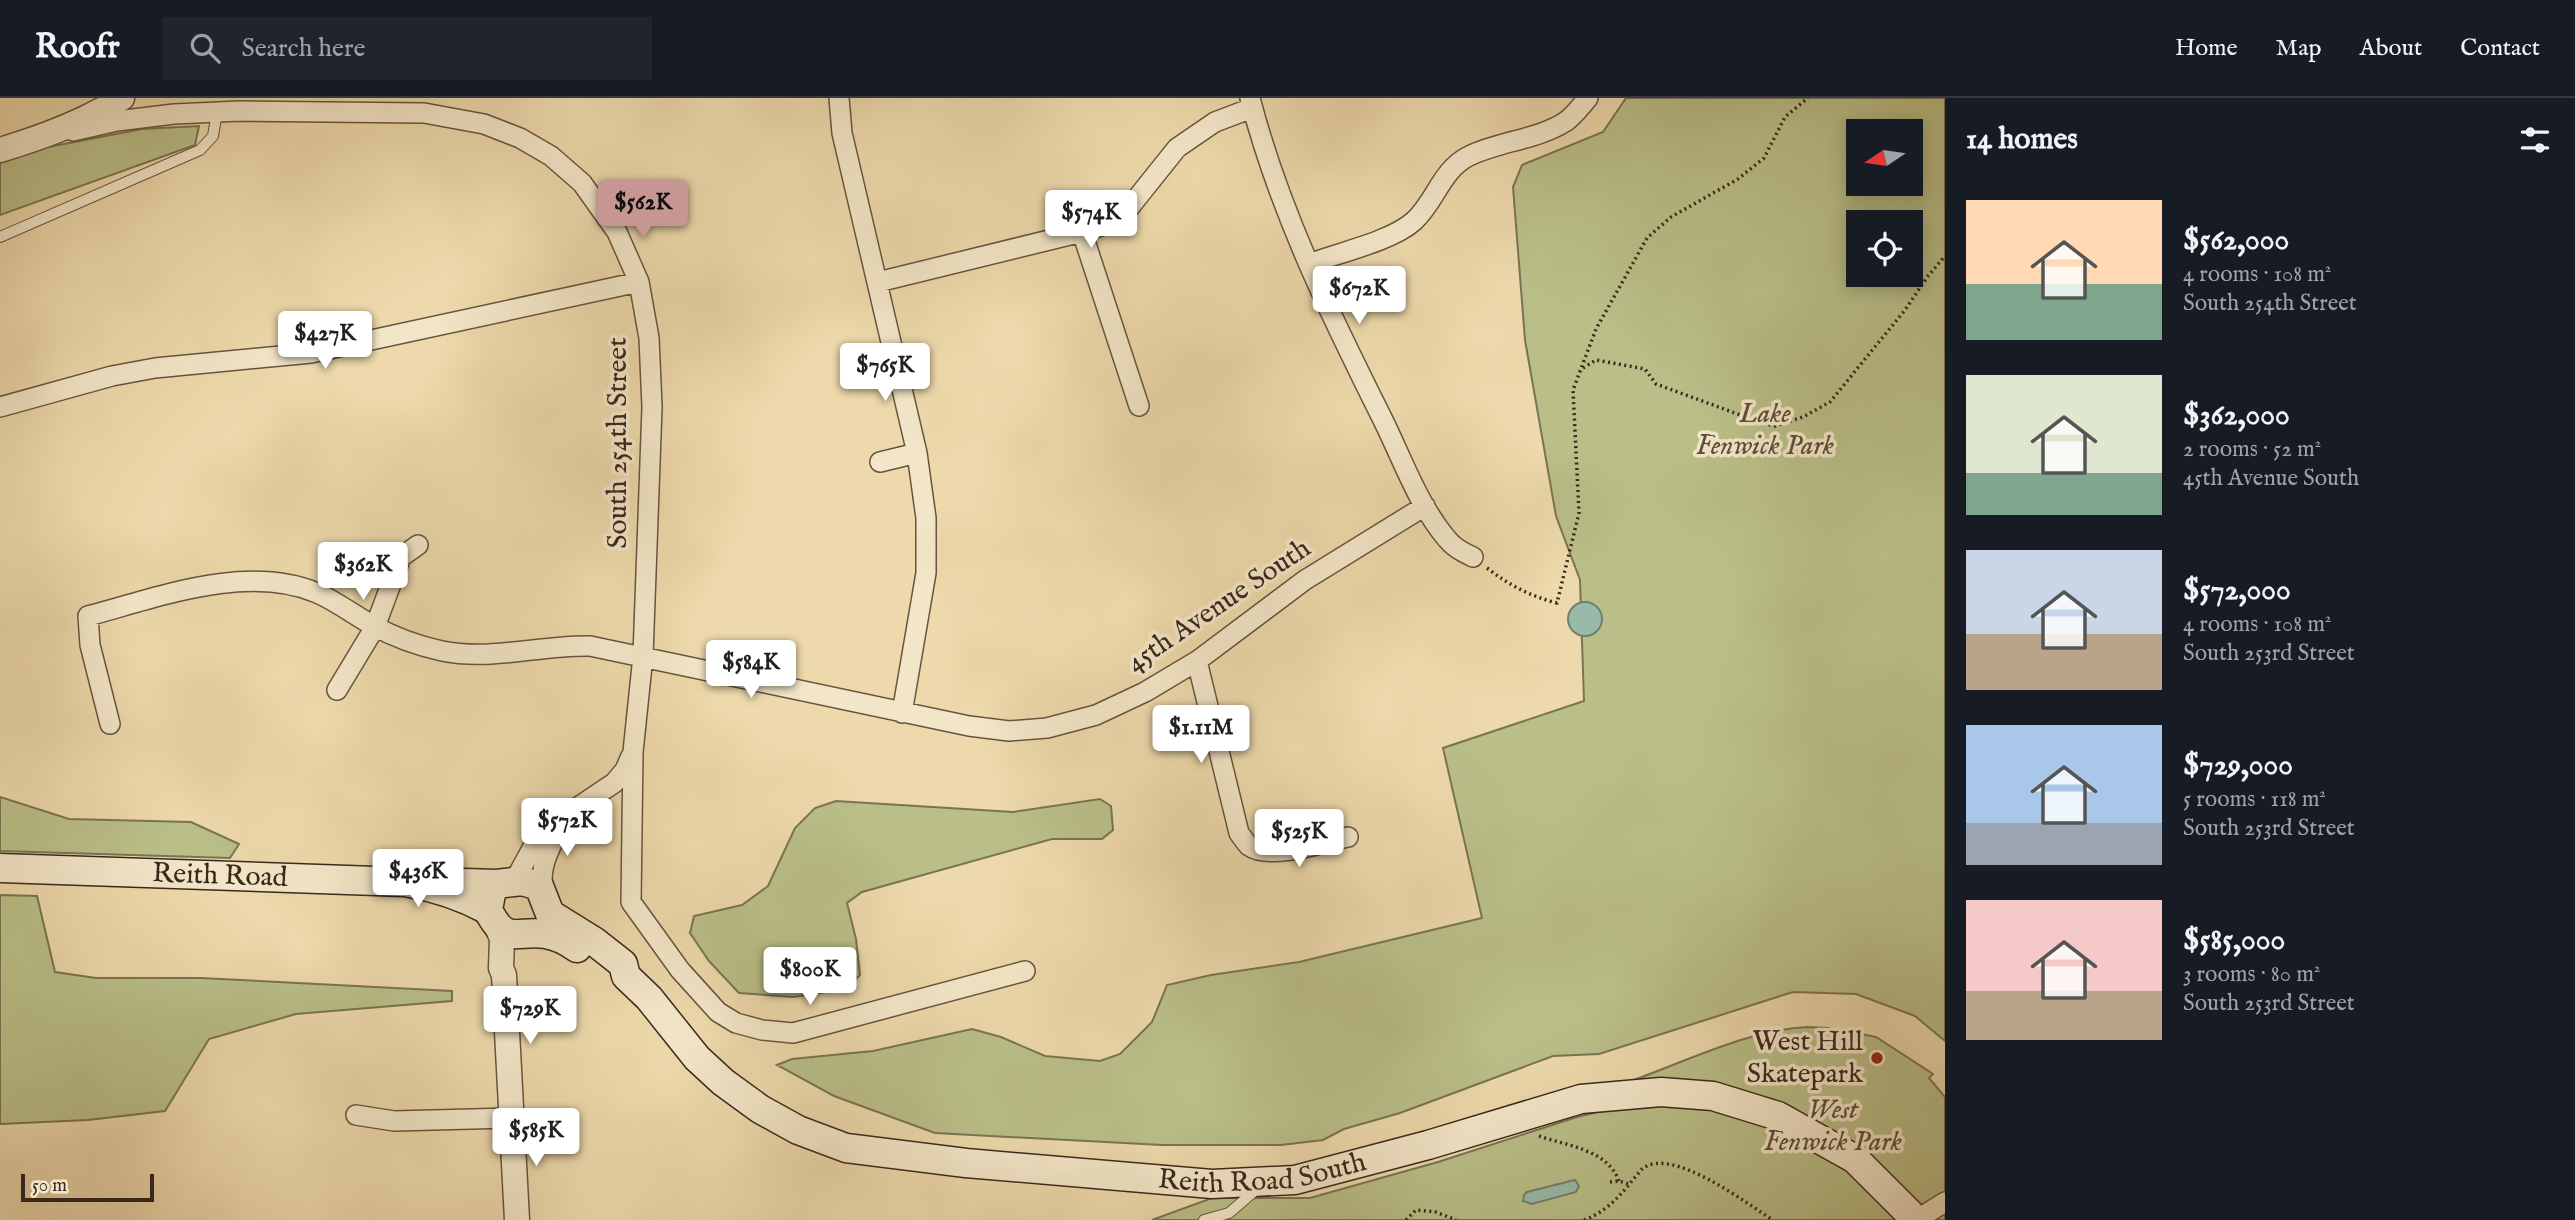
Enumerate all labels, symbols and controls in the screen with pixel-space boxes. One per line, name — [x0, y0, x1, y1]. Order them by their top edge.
search box — [162, 17, 652, 80]
text: Roofr — [35, 27, 120, 69]
icon: search — [186, 29, 224, 67]
text: Search here — [242, 32, 365, 65]
text: Home — [2175, 33, 2238, 64]
text: Map — [2276, 33, 2322, 64]
text: About — [2360, 33, 2422, 64]
text: Contact — [2460, 33, 2540, 64]
north arrow — [1846, 119, 1923, 196]
map controls — [1846, 119, 1923, 287]
text: 14 homes — [1966, 121, 2078, 159]
icon: filters — [2516, 121, 2554, 159]
pin: $562K — [594, 180, 692, 240]
text: $562K — [614, 188, 672, 217]
pin: $574K — [1042, 190, 1140, 250]
text: $574K — [1061, 198, 1121, 227]
button: locate — [1846, 210, 1923, 287]
text: $562,000 — [2183, 222, 2289, 260]
icon: home — [2022, 228, 2106, 312]
text: 4 rooms · 108 m² — [2183, 260, 2331, 289]
pin: $672K — [1310, 266, 1408, 326]
text: $672K — [1329, 274, 1389, 303]
text: South 254th Street — [2183, 289, 2357, 318]
pin: $427K — [276, 312, 374, 371]
text: $427K — [294, 319, 356, 348]
street label: South 254th Street — [601, 337, 636, 549]
pin: $765K — [836, 344, 934, 403]
text: $765K — [856, 351, 914, 380]
park label: Lake Fenwick Park — [1696, 397, 1834, 464]
text: $362,000 — [2183, 397, 2290, 435]
icon: home — [2022, 403, 2106, 487]
text: 2 rooms · 52 m² — [2183, 435, 2321, 464]
text: 45th Avenue South — [2183, 464, 2359, 493]
street label: 45th Avenue South — [1120, 531, 1318, 680]
pin: $362K — [314, 542, 412, 602]
text: $362K — [334, 550, 392, 579]
text: $572,000 — [2183, 572, 2291, 610]
icon: home — [2022, 578, 2106, 662]
text: 4 rooms · 108 m² — [2183, 610, 2331, 639]
text: South 253rd Street — [2183, 639, 2355, 668]
pin: $584K — [702, 640, 800, 700]
text: $584K — [722, 648, 780, 677]
pin: $1.11M — [1144, 706, 1258, 765]
text: $1.11M — [1168, 713, 1234, 742]
text: $729,000 — [2183, 747, 2293, 785]
icon: home — [2022, 753, 2106, 837]
text: 5 rooms · 118 m² — [2183, 785, 2326, 814]
pin: $572K — [518, 798, 616, 858]
text: $572K — [537, 806, 597, 835]
pin: $525K — [1250, 810, 1348, 869]
text: South 253rd Street — [2183, 814, 2355, 843]
text: $525K — [1271, 817, 1327, 846]
pin: $436K — [369, 850, 467, 909]
street label: Reith Road — [152, 856, 288, 895]
text: $436K — [389, 857, 447, 886]
text: $585,000 — [2183, 922, 2285, 960]
icon: home — [2022, 928, 2106, 1012]
pin: $800K — [761, 948, 859, 1007]
text: $800K — [780, 955, 840, 984]
text: 3 rooms · 80 m² — [2183, 960, 2320, 989]
pin: $729K — [481, 986, 579, 1046]
text: South 253rd Street — [2183, 989, 2355, 1018]
text: $729K — [500, 994, 560, 1023]
place label: West Hill Skatepark — [1747, 1025, 1864, 1092]
marker: West Hill Skatepark — [1869, 1050, 1885, 1066]
park label: West Fenwick Park — [1764, 1093, 1902, 1160]
pin: $585K — [487, 1108, 585, 1168]
text: $585K — [508, 1116, 564, 1145]
street label: Reith Road South — [1157, 1145, 1370, 1202]
scale bar — [21, 1171, 154, 1203]
text: 50 m — [32, 1174, 67, 1198]

